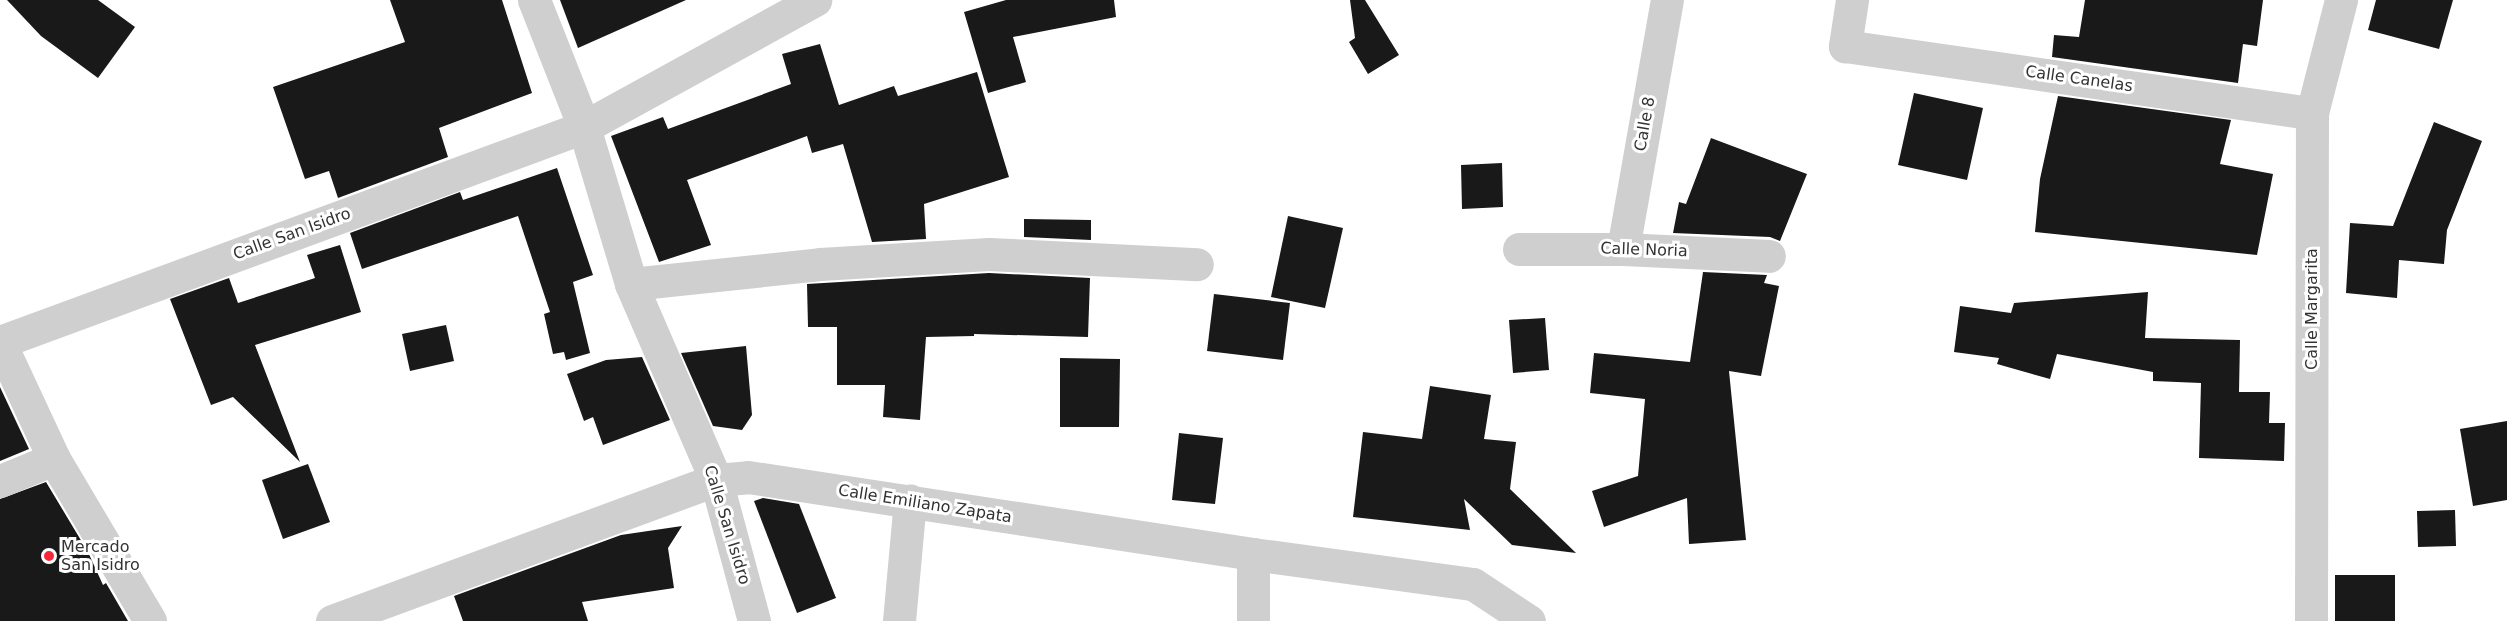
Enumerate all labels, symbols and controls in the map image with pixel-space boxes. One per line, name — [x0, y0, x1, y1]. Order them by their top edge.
street label: Calle Canelas — [2024, 62, 2134, 96]
street label: Calle 8 — [1631, 95, 1659, 153]
street label: Calle San Isidro — [231, 204, 353, 264]
street label: Calle Noria — [1600, 239, 1688, 261]
street label: Calle Margarita — [2302, 248, 2322, 370]
street label: Calle San Isidro — [700, 463, 754, 587]
street label: Calle Emiliano Zapata — [837, 481, 1013, 527]
place label: Mercado San Isidro — [61, 537, 140, 575]
marker: Mercado San Isidro — [42, 549, 56, 563]

